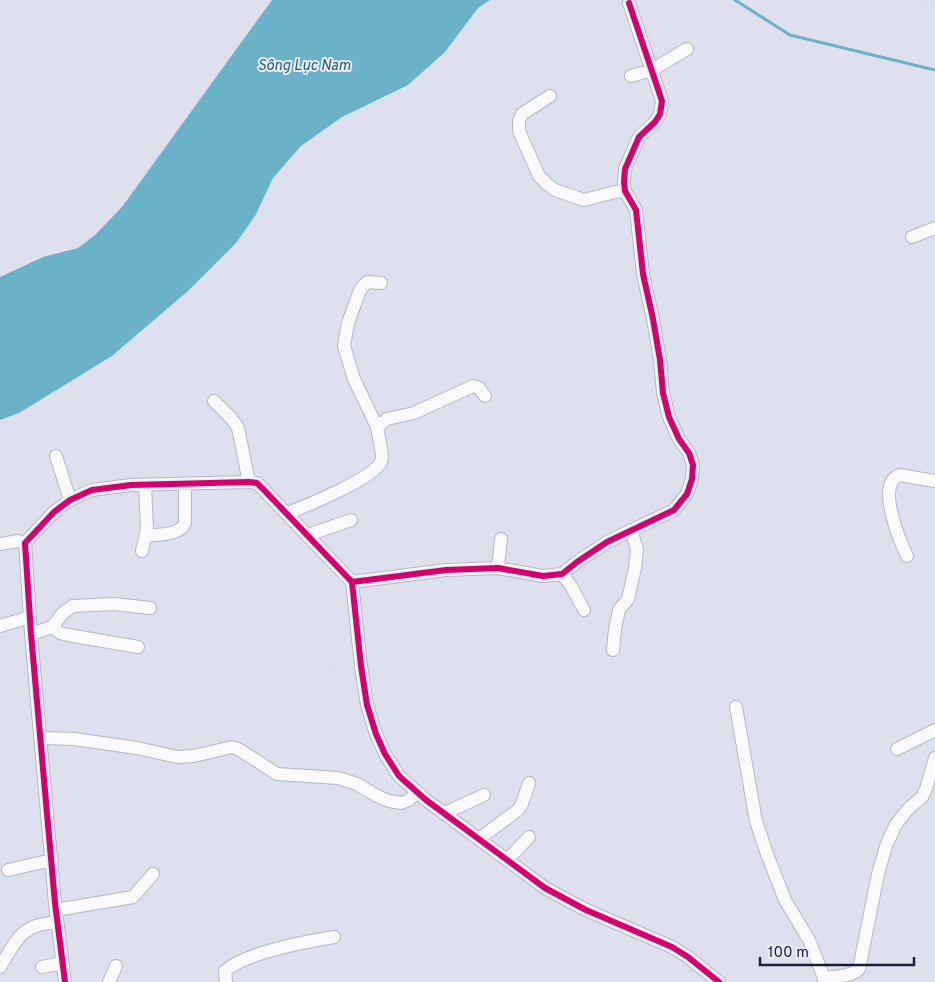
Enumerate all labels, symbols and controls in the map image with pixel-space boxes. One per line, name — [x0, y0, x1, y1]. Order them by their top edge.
water label: Sông Lục Nam — [257, 57, 351, 76]
scale bar — [760, 934, 914, 966]
text: 100 m — [768, 944, 809, 963]

